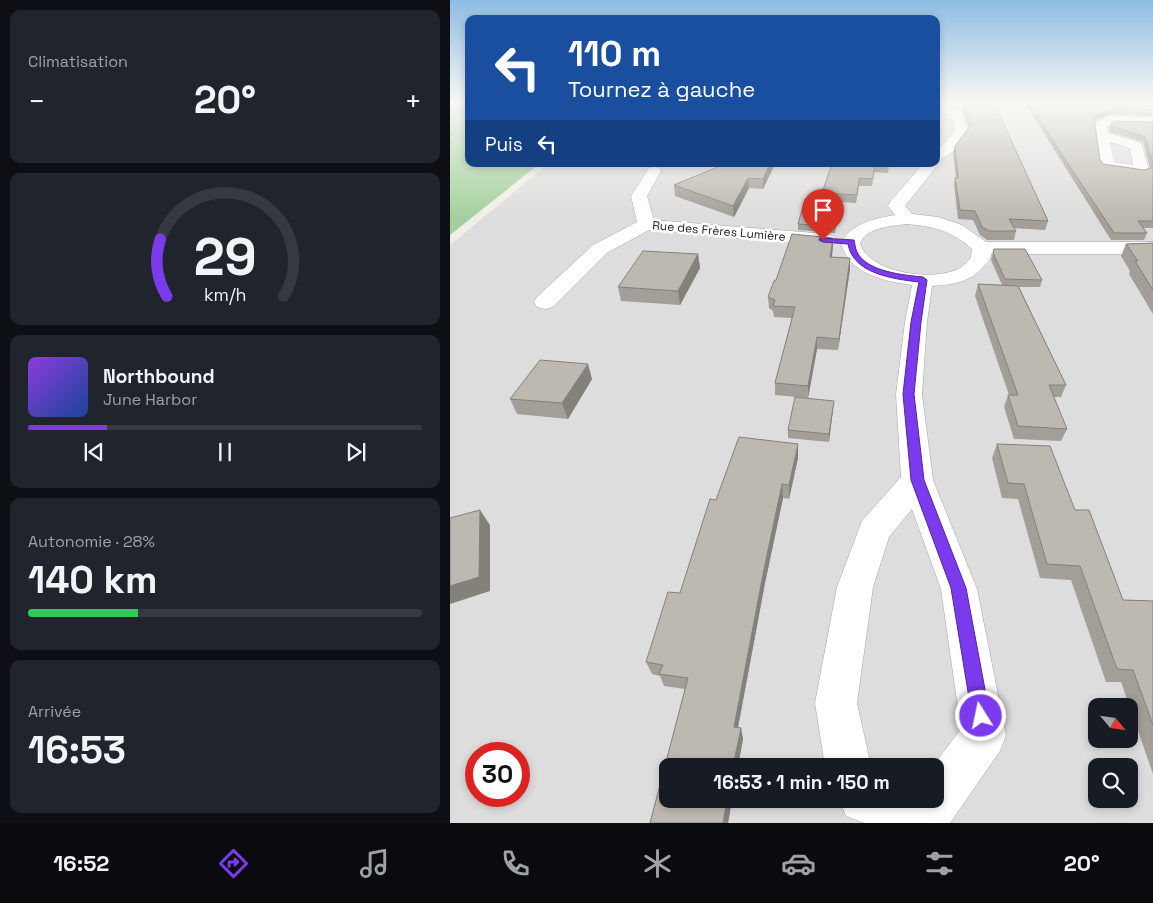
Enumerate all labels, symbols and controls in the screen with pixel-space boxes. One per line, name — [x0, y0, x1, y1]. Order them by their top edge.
text: 110 m — [568, 32, 661, 76]
icon: left — [485, 35, 550, 100]
text: Climatisation — [28, 51, 128, 72]
text: Tournez à gauche — [568, 75, 755, 103]
text: 20° — [194, 76, 256, 124]
text: − — [28, 83, 45, 119]
text: + — [405, 83, 422, 119]
icon: left — [533, 130, 561, 158]
text: Puis — [485, 132, 523, 157]
pin — [802, 189, 844, 240]
icon: arrive — [809, 196, 837, 224]
street label: Rue des Frères Lumière — [652, 217, 786, 245]
text: 29 — [194, 224, 256, 290]
text: km/h — [204, 283, 246, 306]
text: Northbound — [103, 364, 215, 389]
text: June Harbor — [103, 389, 197, 410]
icon: previous — [80, 438, 108, 466]
icon: pause — [211, 438, 239, 466]
icon: next — [342, 438, 370, 466]
text: Autonomie · 28% — [28, 531, 155, 552]
text: 140 km — [28, 556, 158, 604]
position arrow — [954, 689, 1006, 741]
north arrow — [1088, 698, 1138, 748]
map controls — [1088, 698, 1138, 808]
text: Arrivée — [28, 701, 81, 722]
text: 16:53 — [28, 726, 126, 774]
speed limit sign: 30 — [465, 742, 530, 807]
button: search — [1088, 758, 1138, 808]
text: 16:53 · 1 min · 150 m — [713, 770, 890, 795]
icon: directions — [216, 846, 251, 881]
icon: music — [357, 846, 392, 881]
icon: phone — [498, 846, 533, 881]
icon: climate — [640, 846, 675, 881]
icon: car — [781, 846, 816, 881]
icon: filters — [922, 846, 957, 881]
text: 16:52 — [53, 849, 109, 877]
text: 20° — [1064, 849, 1100, 877]

